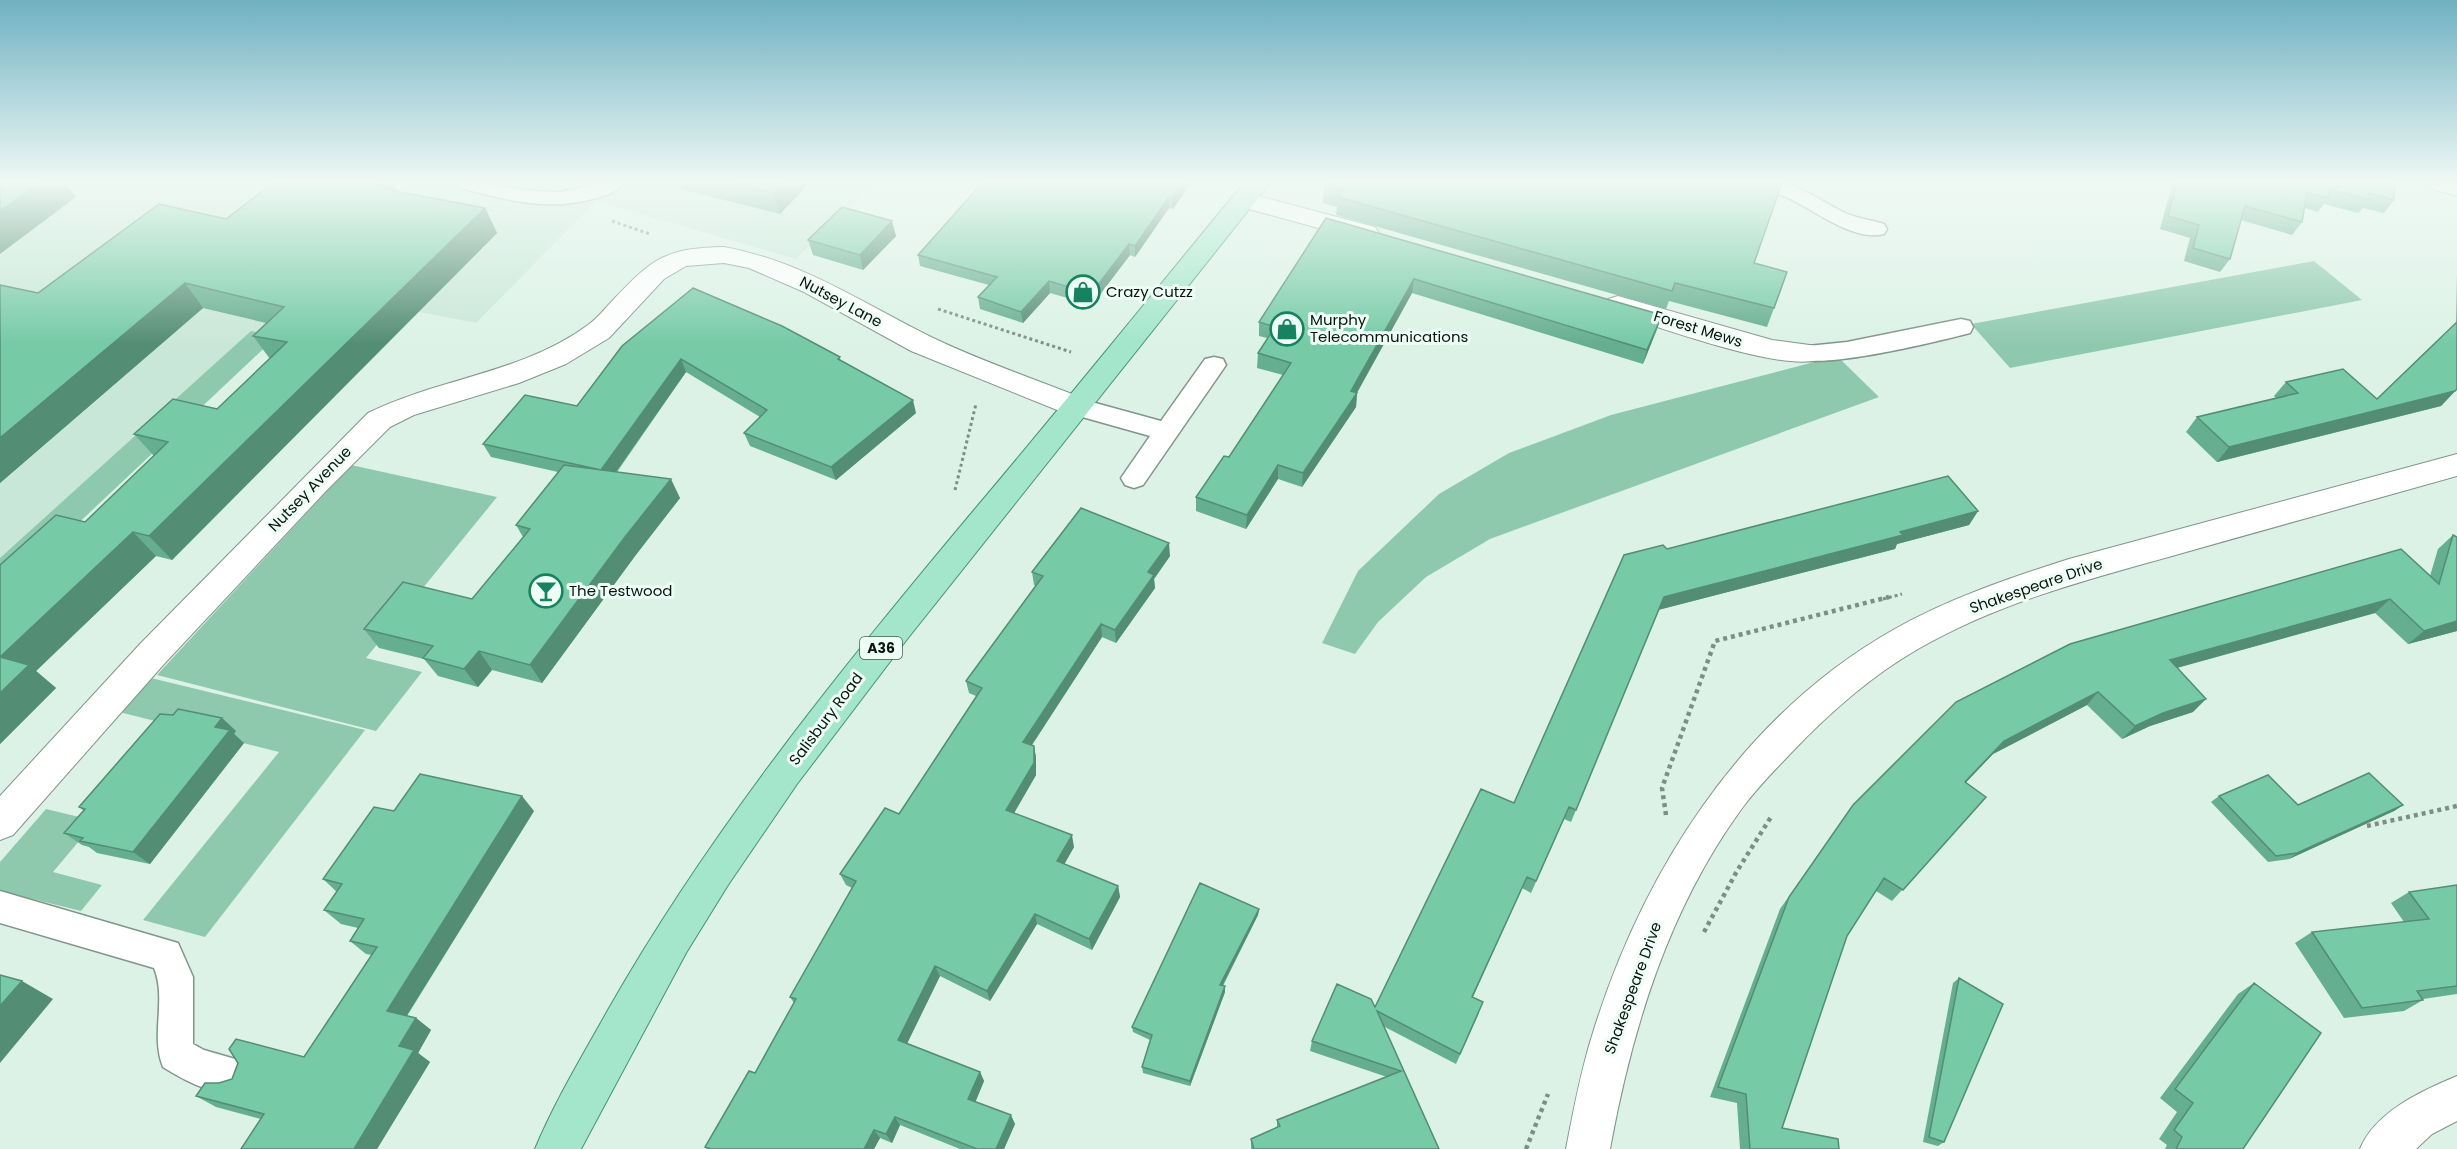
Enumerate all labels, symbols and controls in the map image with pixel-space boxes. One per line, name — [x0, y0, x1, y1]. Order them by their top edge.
street label: Nutsey Lane — [796, 271, 886, 332]
shop icon: Crazy Cutzz — [1065, 274, 1101, 310]
place label: Crazy Cutzz — [1106, 281, 1193, 302]
street label: Forest Mews — [1651, 305, 1745, 352]
place label: Murphy Telecommunications — [1310, 309, 1468, 347]
shop icon: Murphy Telecommunications — [1269, 311, 1305, 347]
street label: Nutsey Avenue — [263, 441, 356, 536]
street label: Shakespeare Drive — [1966, 553, 2105, 618]
bar icon: The Testwood — [528, 573, 564, 609]
place label: The Testwood — [569, 580, 672, 601]
road number: A36 — [860, 637, 902, 659]
street label: Salisbury Road — [784, 668, 867, 769]
street label: Shakespeare Drive — [1599, 919, 1666, 1057]

